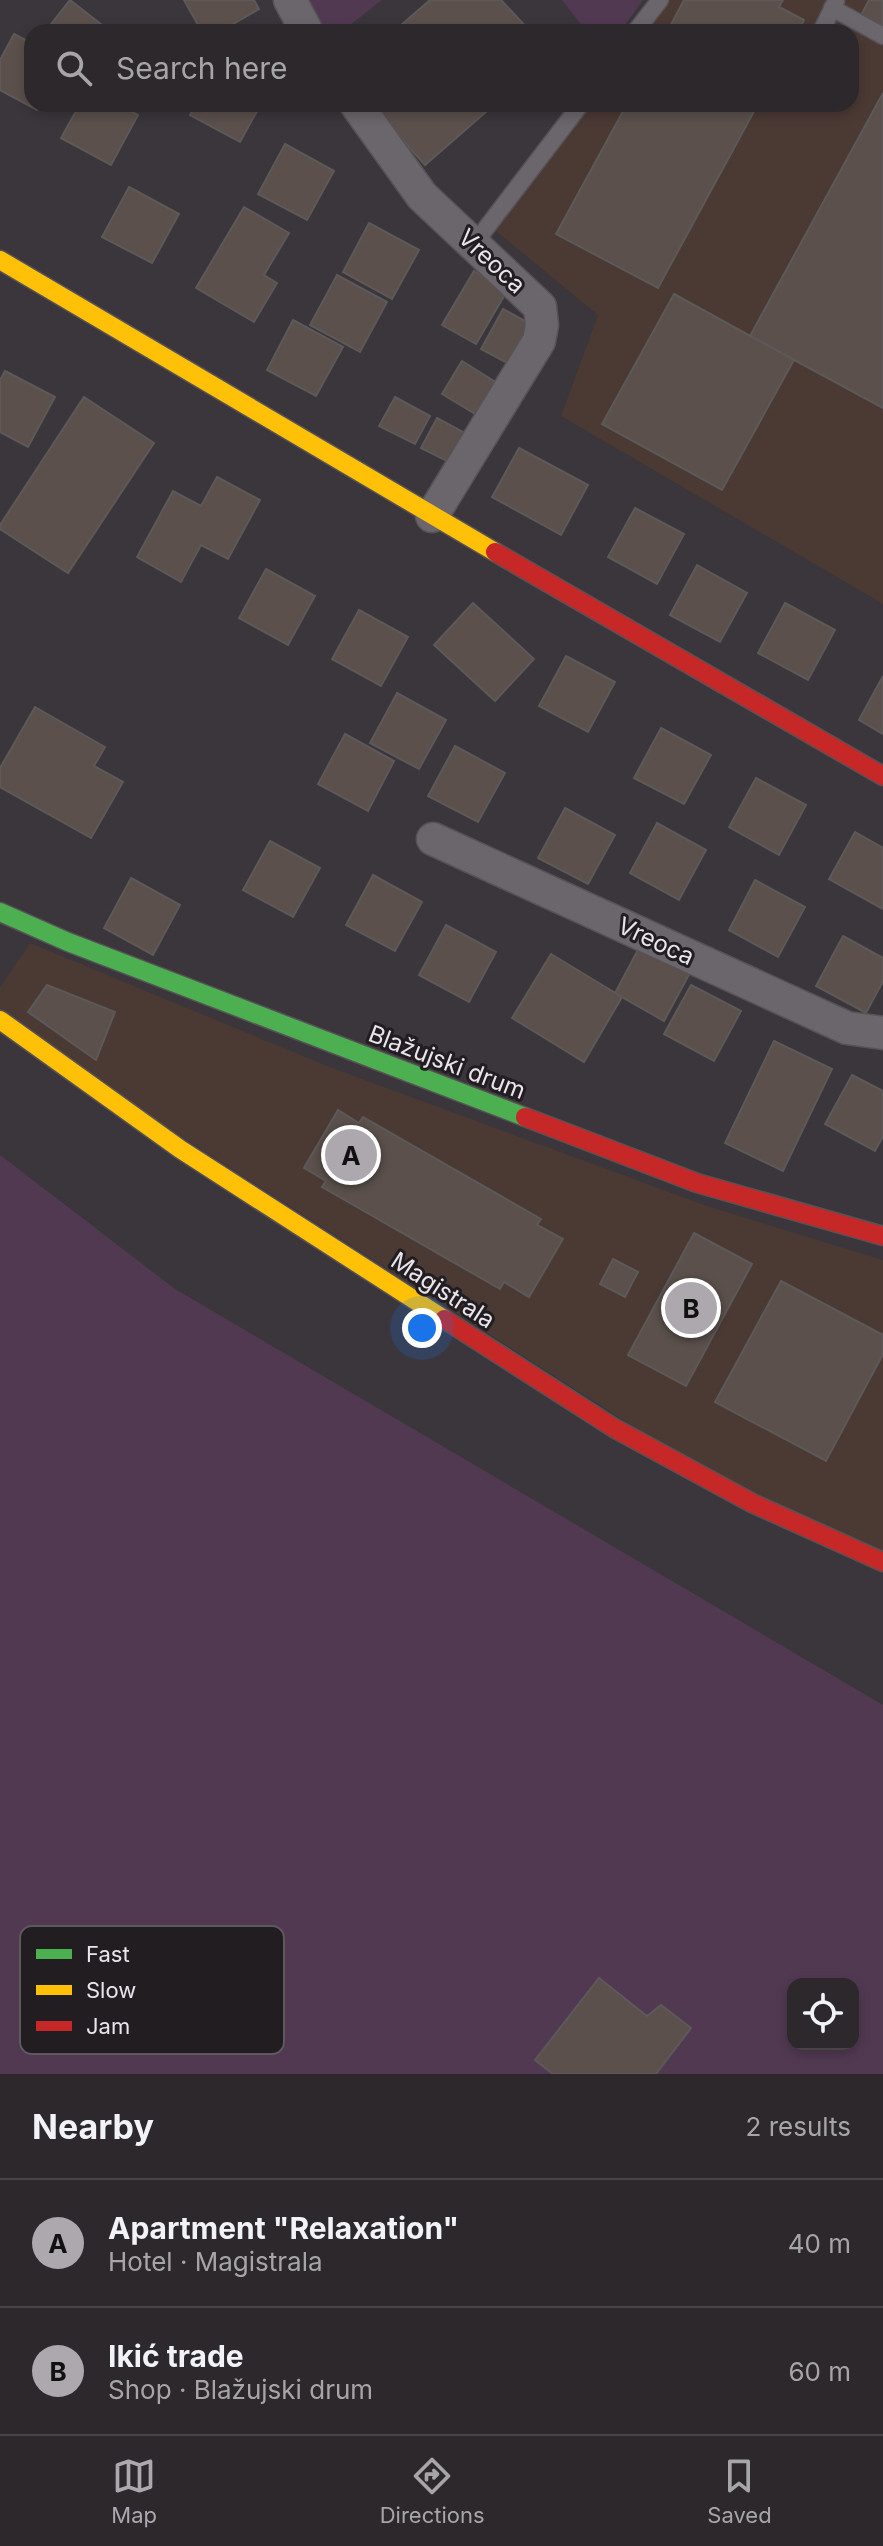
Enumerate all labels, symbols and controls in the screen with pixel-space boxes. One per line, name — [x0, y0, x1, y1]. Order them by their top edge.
search box — [24, 24, 859, 112]
icon: search — [52, 46, 96, 90]
text: Search here — [116, 50, 288, 86]
street label: Vreoca — [452, 223, 532, 299]
street label: Vreoca — [613, 911, 699, 971]
street label: Blažujski drum — [364, 1019, 530, 1105]
pin: A — [325, 1125, 377, 1185]
street label: Magistrala — [386, 1246, 500, 1334]
pin: B — [665, 1278, 717, 1338]
your location — [402, 1308, 442, 1348]
legend — [20, 1926, 284, 2054]
text: Fast — [86, 1941, 130, 1967]
text: Slow — [86, 1977, 136, 2003]
map controls — [787, 1978, 859, 2050]
button: locate — [787, 1978, 859, 2050]
text: Jam — [86, 2013, 130, 2039]
text: Nearby — [32, 2106, 154, 2147]
text: 2 results — [746, 2111, 851, 2142]
text: Apartment "Relaxation" — [108, 2210, 459, 2246]
text: A — [48, 2228, 68, 2259]
text: 40 m — [788, 2228, 851, 2259]
text: Hotel · Magistrala — [108, 2246, 323, 2277]
text: Ikić trade — [108, 2338, 244, 2374]
text: B — [49, 2356, 67, 2387]
text: 60 m — [788, 2356, 851, 2387]
text: Shop · Blažujski drum — [108, 2374, 373, 2405]
tab: Map — [111, 2454, 157, 2528]
tab: Directions — [380, 2454, 485, 2528]
tab: Saved — [707, 2454, 772, 2528]

